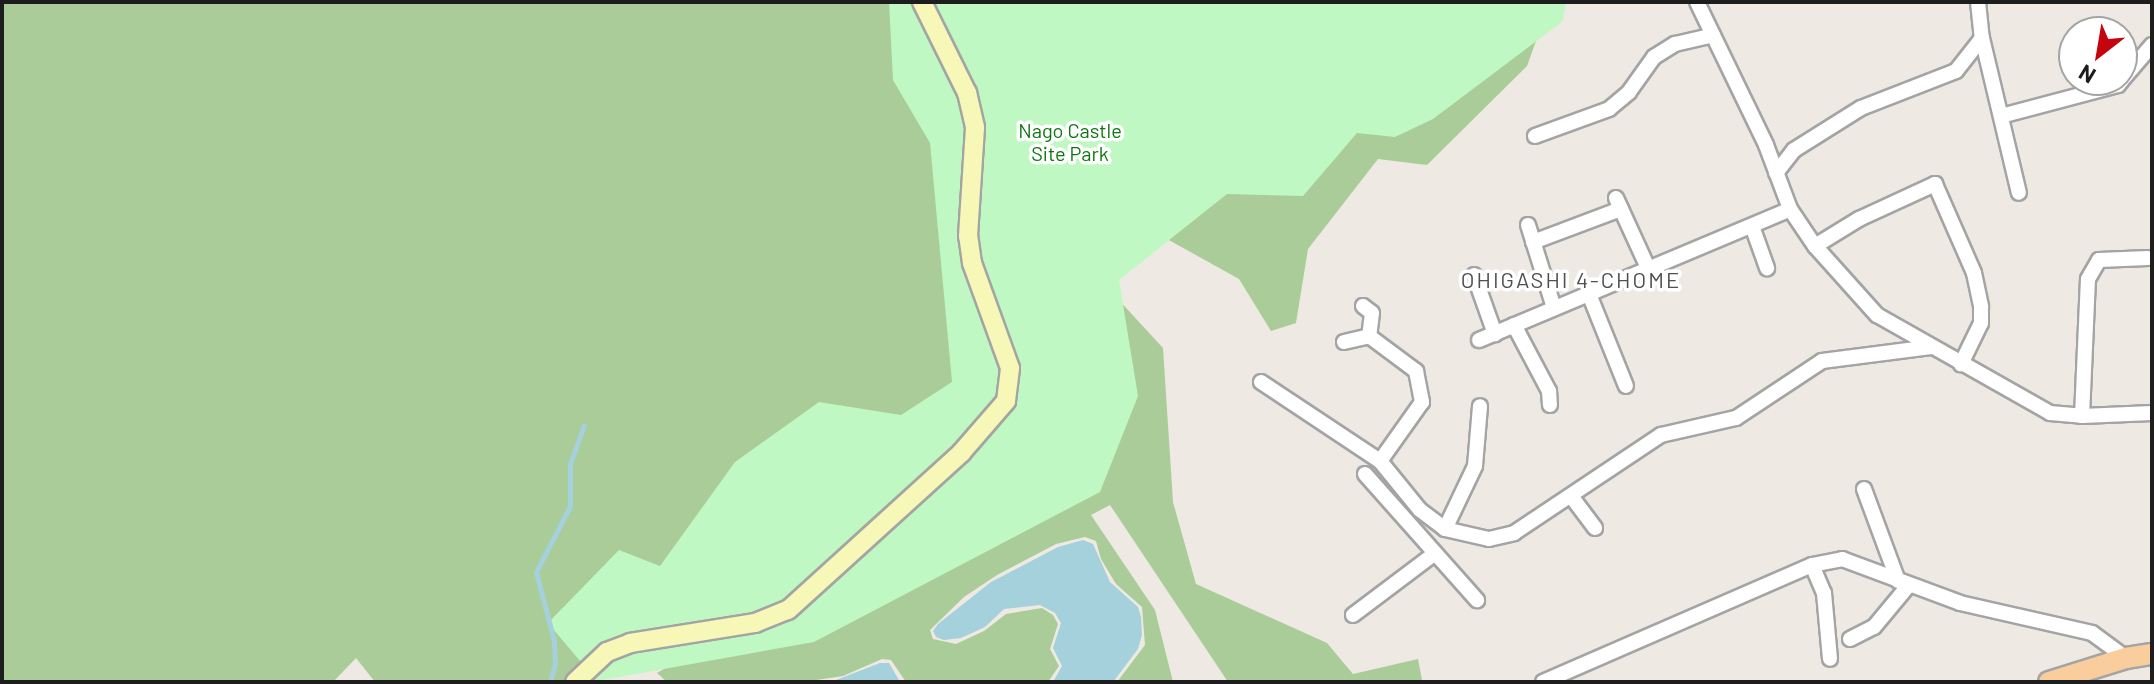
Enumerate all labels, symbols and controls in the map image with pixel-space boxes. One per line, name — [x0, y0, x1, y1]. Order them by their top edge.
north arrow — [2058, 16, 2138, 96]
text: N — [2074, 60, 2100, 90]
park label: Nago Castle Site Park — [1018, 118, 1122, 165]
district label: OHIGASHI 4-CHOME — [1461, 267, 1681, 293]

